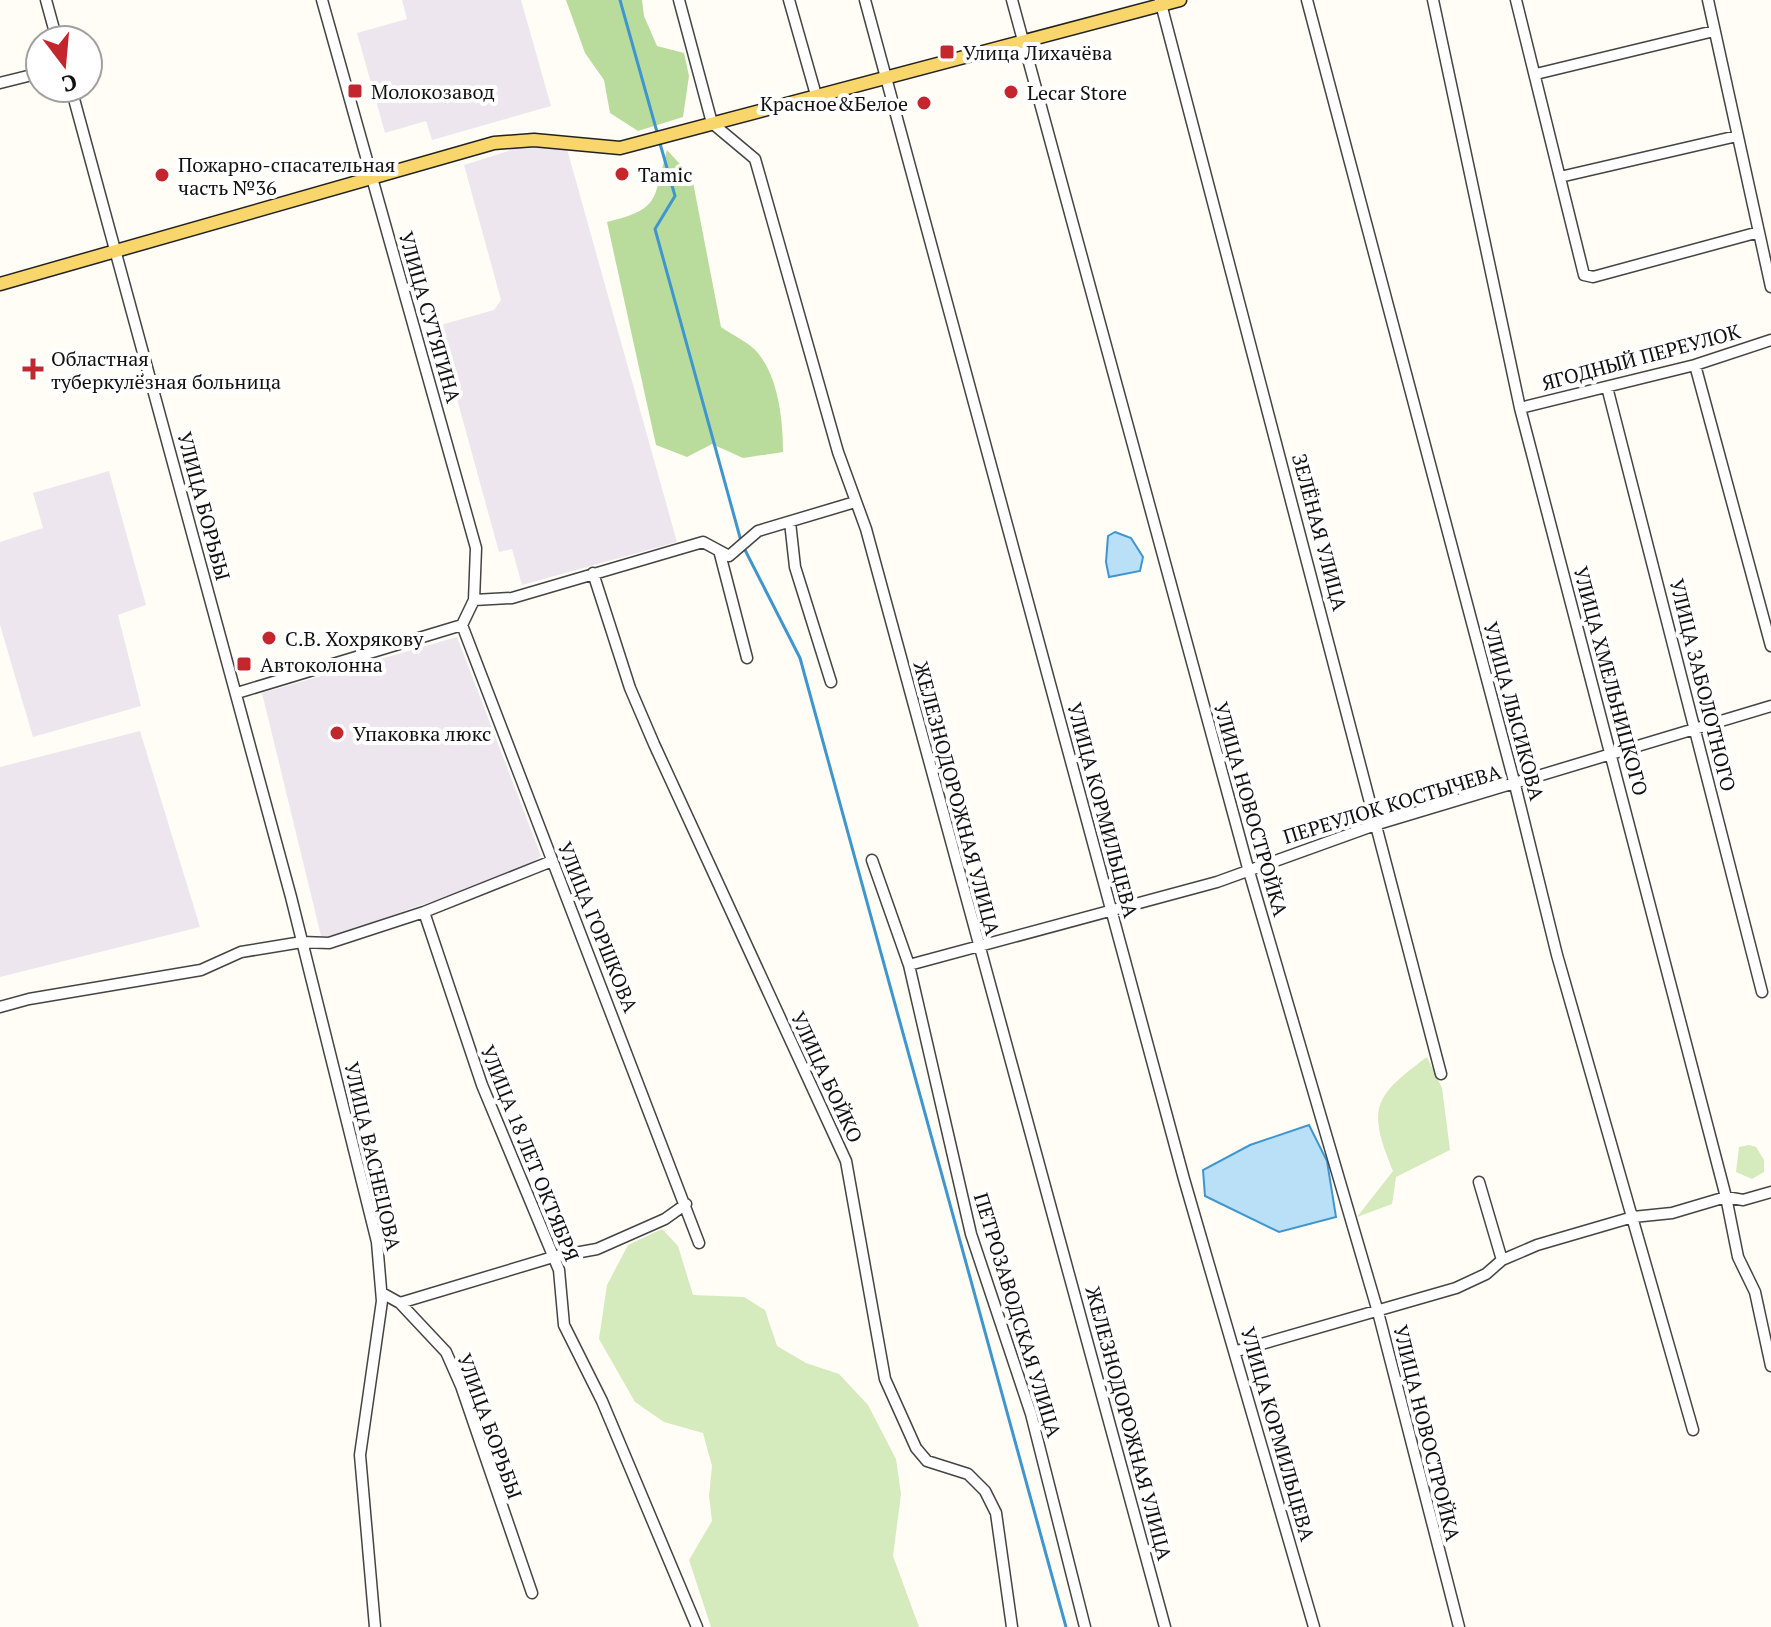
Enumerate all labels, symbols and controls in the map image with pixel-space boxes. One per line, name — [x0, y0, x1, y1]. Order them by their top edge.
north arrow — [24, 24, 104, 104]
place label: Улица Лихачёва — [963, 39, 1112, 66]
marker: Улица Лихачёва — [938, 43, 956, 61]
text: С — [59, 68, 81, 100]
place label: Молокозавод — [371, 78, 495, 105]
place label: Lecar Store — [1027, 79, 1127, 106]
marker: Молокозавод — [346, 82, 364, 100]
marker: Lecar Store — [1002, 83, 1020, 101]
place label: Красное&Белое — [760, 90, 908, 117]
marker: Красное&Белое — [915, 94, 933, 112]
place label: Пожарно-спасательная часть №36 — [178, 151, 395, 201]
place label: Tamic — [638, 161, 692, 188]
marker: Tamic — [613, 165, 631, 183]
marker: Пожарно-спасательная часть №36 — [153, 166, 171, 184]
street label: УЛИЦА СУТЯГИНА — [393, 228, 467, 406]
street label: ЯГОДНЫЙ ПЕРЕУЛОК — [1539, 317, 1743, 397]
place label: Областная туберкулёзная больница — [51, 345, 281, 395]
marker: Областная туберкулёзная больница — [22, 358, 44, 380]
street label: УЛИЦА БОРЬБЫ — [171, 429, 237, 583]
street label: ЗЕЛЁНАЯ УЛИЦА — [1286, 451, 1354, 614]
street label: УЛИЦА ХМЕЛЬНИЦКОГО — [1567, 563, 1655, 799]
street label: УЛИЦА ЗАБОЛОТНОГО — [1663, 576, 1743, 794]
street label: УЛИЦА ЛЫСИКОВА — [1477, 619, 1551, 804]
place label: С.В. Хохрякову — [285, 625, 424, 652]
marker: С.В. Хохрякову — [260, 629, 278, 647]
place label: Автоколонна — [260, 651, 383, 678]
marker: Автоколонна — [235, 655, 253, 673]
street label: ЖЕЛЕЗНОДОРОЖНАЯ УЛИЦА — [907, 658, 1007, 938]
street label: УЛИЦА НОВОСТРОЙКА — [1207, 699, 1295, 920]
street label: УЛИЦА КОРМИЛЬЦЕВА — [1061, 700, 1145, 921]
place label: Упаковка люкс — [353, 720, 491, 747]
marker: Упаковка люкс — [328, 724, 346, 742]
street label: ПЕРЕУЛОК КОСТЫЧЕВА — [1280, 758, 1505, 850]
street label: УЛИЦА ГОРШКОВА — [551, 838, 645, 1017]
street label: УЛИЦА БОЙКО — [785, 1007, 869, 1147]
street label: УЛИЦА 18 ЛЕТ ОКТЯБРЯ — [474, 1041, 586, 1265]
street label: УЛИЦА ВАСНЕЦОВА — [338, 1059, 408, 1253]
street label: ПЕТРОЗАВОДСКАЯ УЛИЦА — [968, 1189, 1068, 1441]
street label: ЖЕЛЕЗНОДОРОЖНАЯ УЛИЦА — [1079, 1283, 1179, 1563]
street label: УЛИЦА НОВОСТРОЙКА — [1387, 1322, 1467, 1544]
street label: УЛИЦА КОРМИЛЬЦЕВА — [1235, 1324, 1322, 1544]
street label: УЛИЦА БОРЬБЫ — [451, 1350, 529, 1502]

